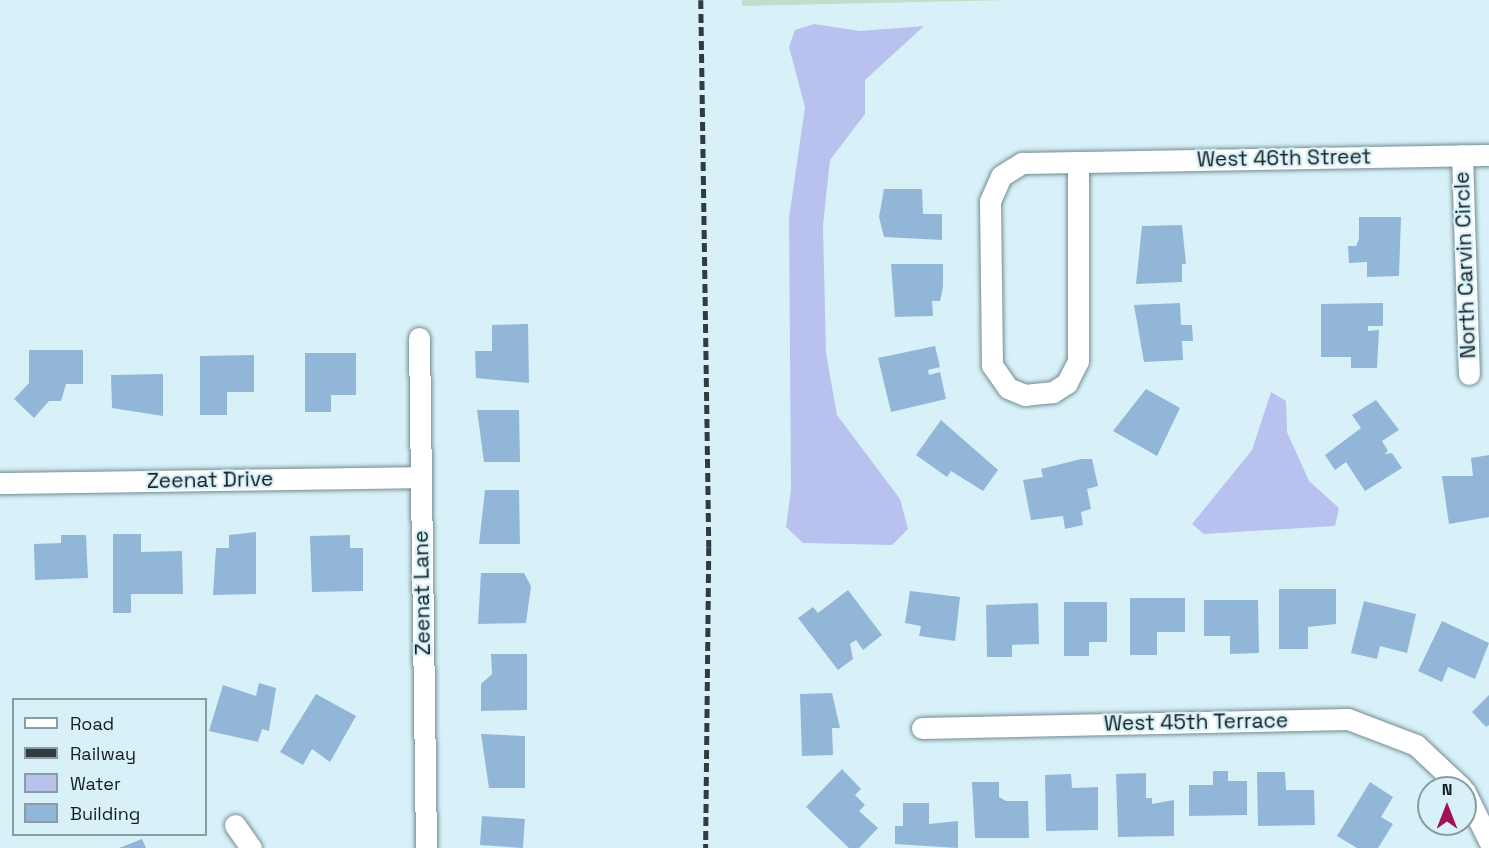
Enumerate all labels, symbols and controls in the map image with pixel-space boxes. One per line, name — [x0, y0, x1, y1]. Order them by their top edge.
street label: West 46th Street — [1197, 144, 1371, 172]
street label: North Carvin Circle — [1449, 171, 1481, 359]
street label: Zeenat Drive — [147, 466, 273, 494]
street label: Zeenat Lane — [408, 530, 436, 656]
legend — [12, 698, 207, 836]
street label: West 45th Terrace — [1103, 708, 1289, 736]
text: Road — [70, 712, 114, 735]
text: Railway — [70, 742, 136, 765]
text: Water — [70, 772, 121, 795]
north arrow — [1417, 776, 1477, 836]
text: N — [1442, 779, 1452, 800]
text: Building — [70, 802, 140, 825]

